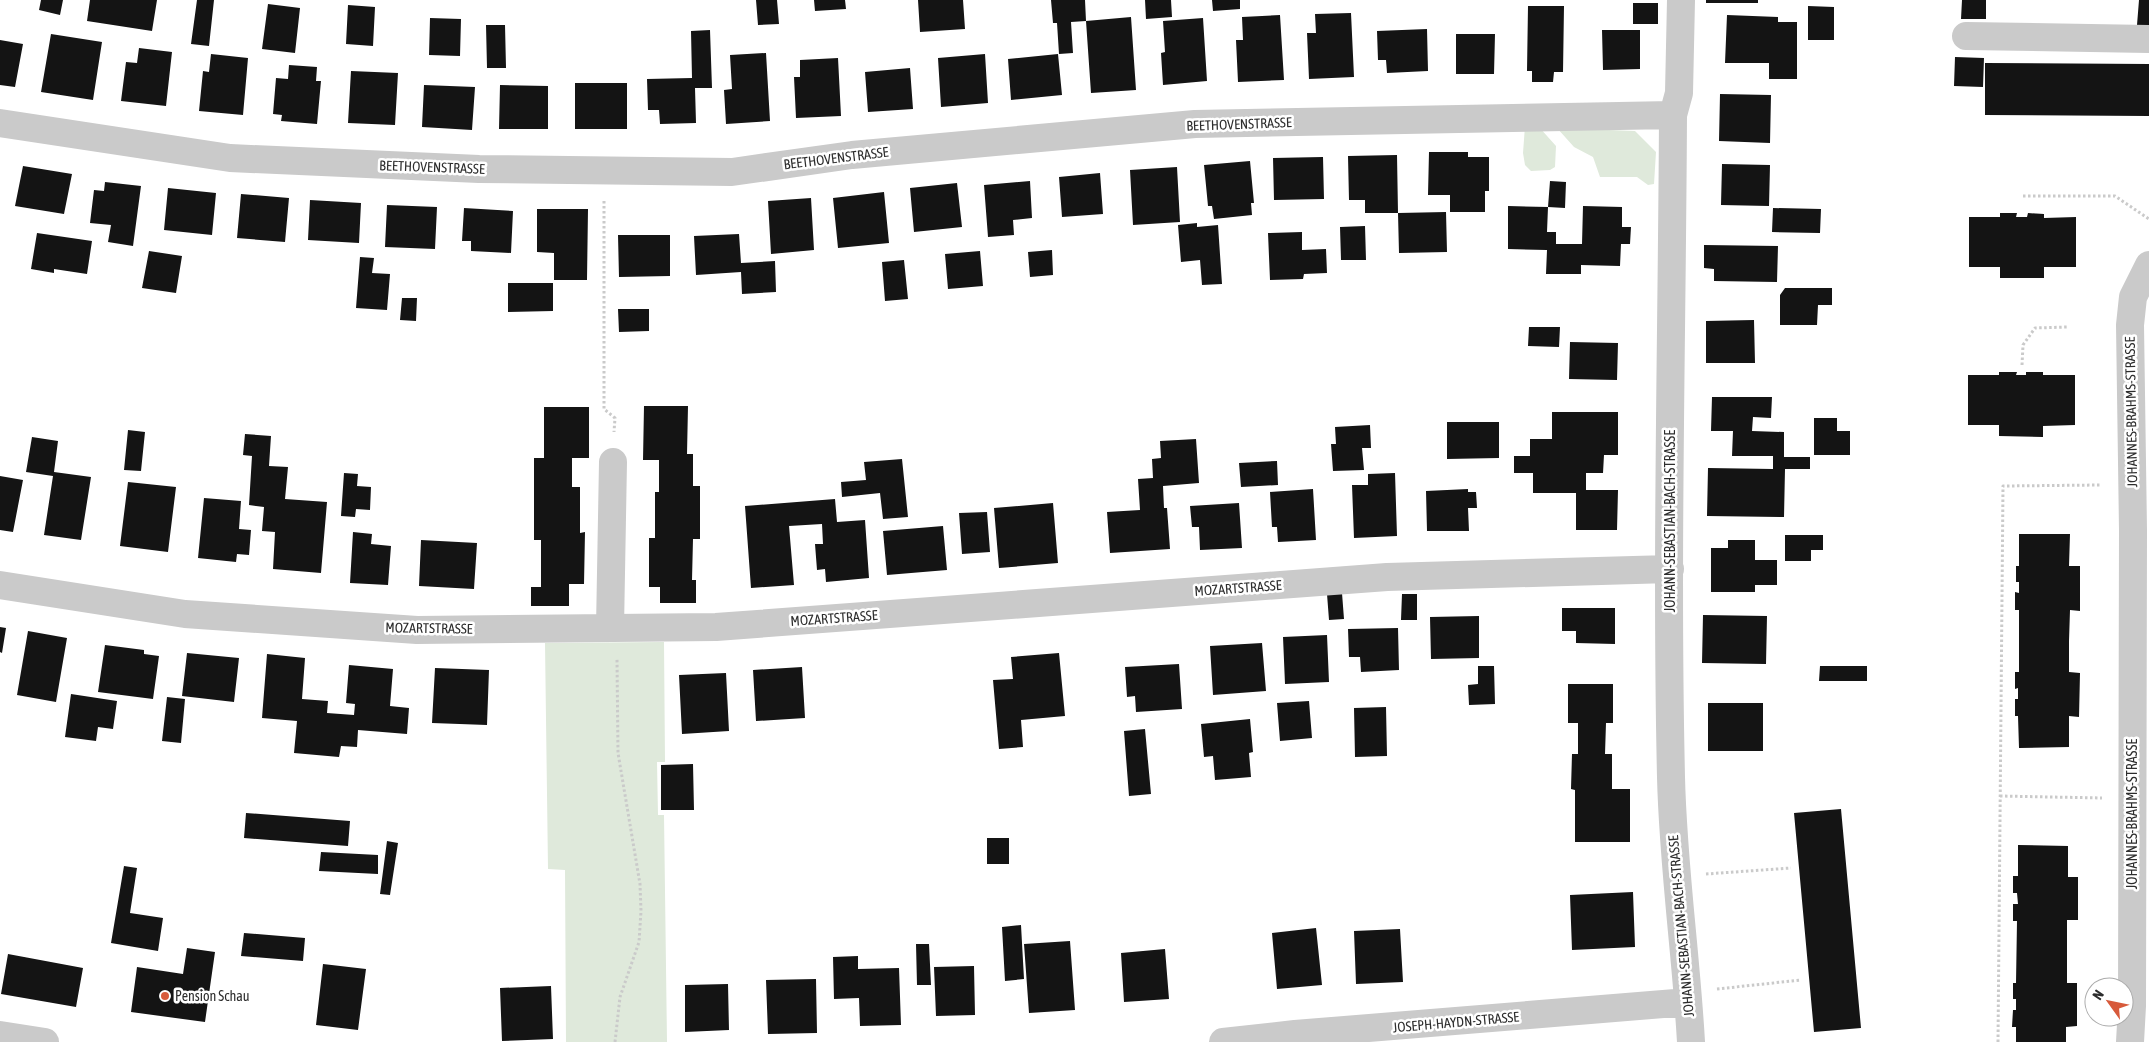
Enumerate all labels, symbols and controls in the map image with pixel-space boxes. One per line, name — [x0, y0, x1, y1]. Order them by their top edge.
street label: BEETHOVENSTRASSE — [1186, 114, 1292, 134]
street label: BEETHOVENSTRASSE — [783, 144, 889, 172]
street label: BEETHOVENSTRASSE — [379, 157, 485, 177]
street label: JOHANNES-BRAHMS-STRASSE — [2122, 337, 2140, 487]
street label: JOHANN-SEBASTIAN-BACH-STRASSE — [1662, 430, 1678, 612]
street label: MOZARTSTRASSE — [1194, 577, 1282, 599]
street label: MOZARTSTRASSE — [790, 607, 878, 629]
street label: MOZARTSTRASSE — [385, 619, 473, 637]
street label: JOHANNES-BRAHMS-STRASSE — [2124, 739, 2140, 889]
street label: JOHANN-SEBASTIAN-BACH-STRASSE — [1665, 834, 1697, 1017]
north arrow — [2084, 977, 2134, 1027]
text: N — [2089, 987, 2107, 1003]
place label: Pension Schau — [175, 988, 249, 1004]
marker: Pension Schau — [159, 990, 171, 1002]
street label: JOSEPH-HAYDN-STRASSE — [1392, 1009, 1520, 1035]

